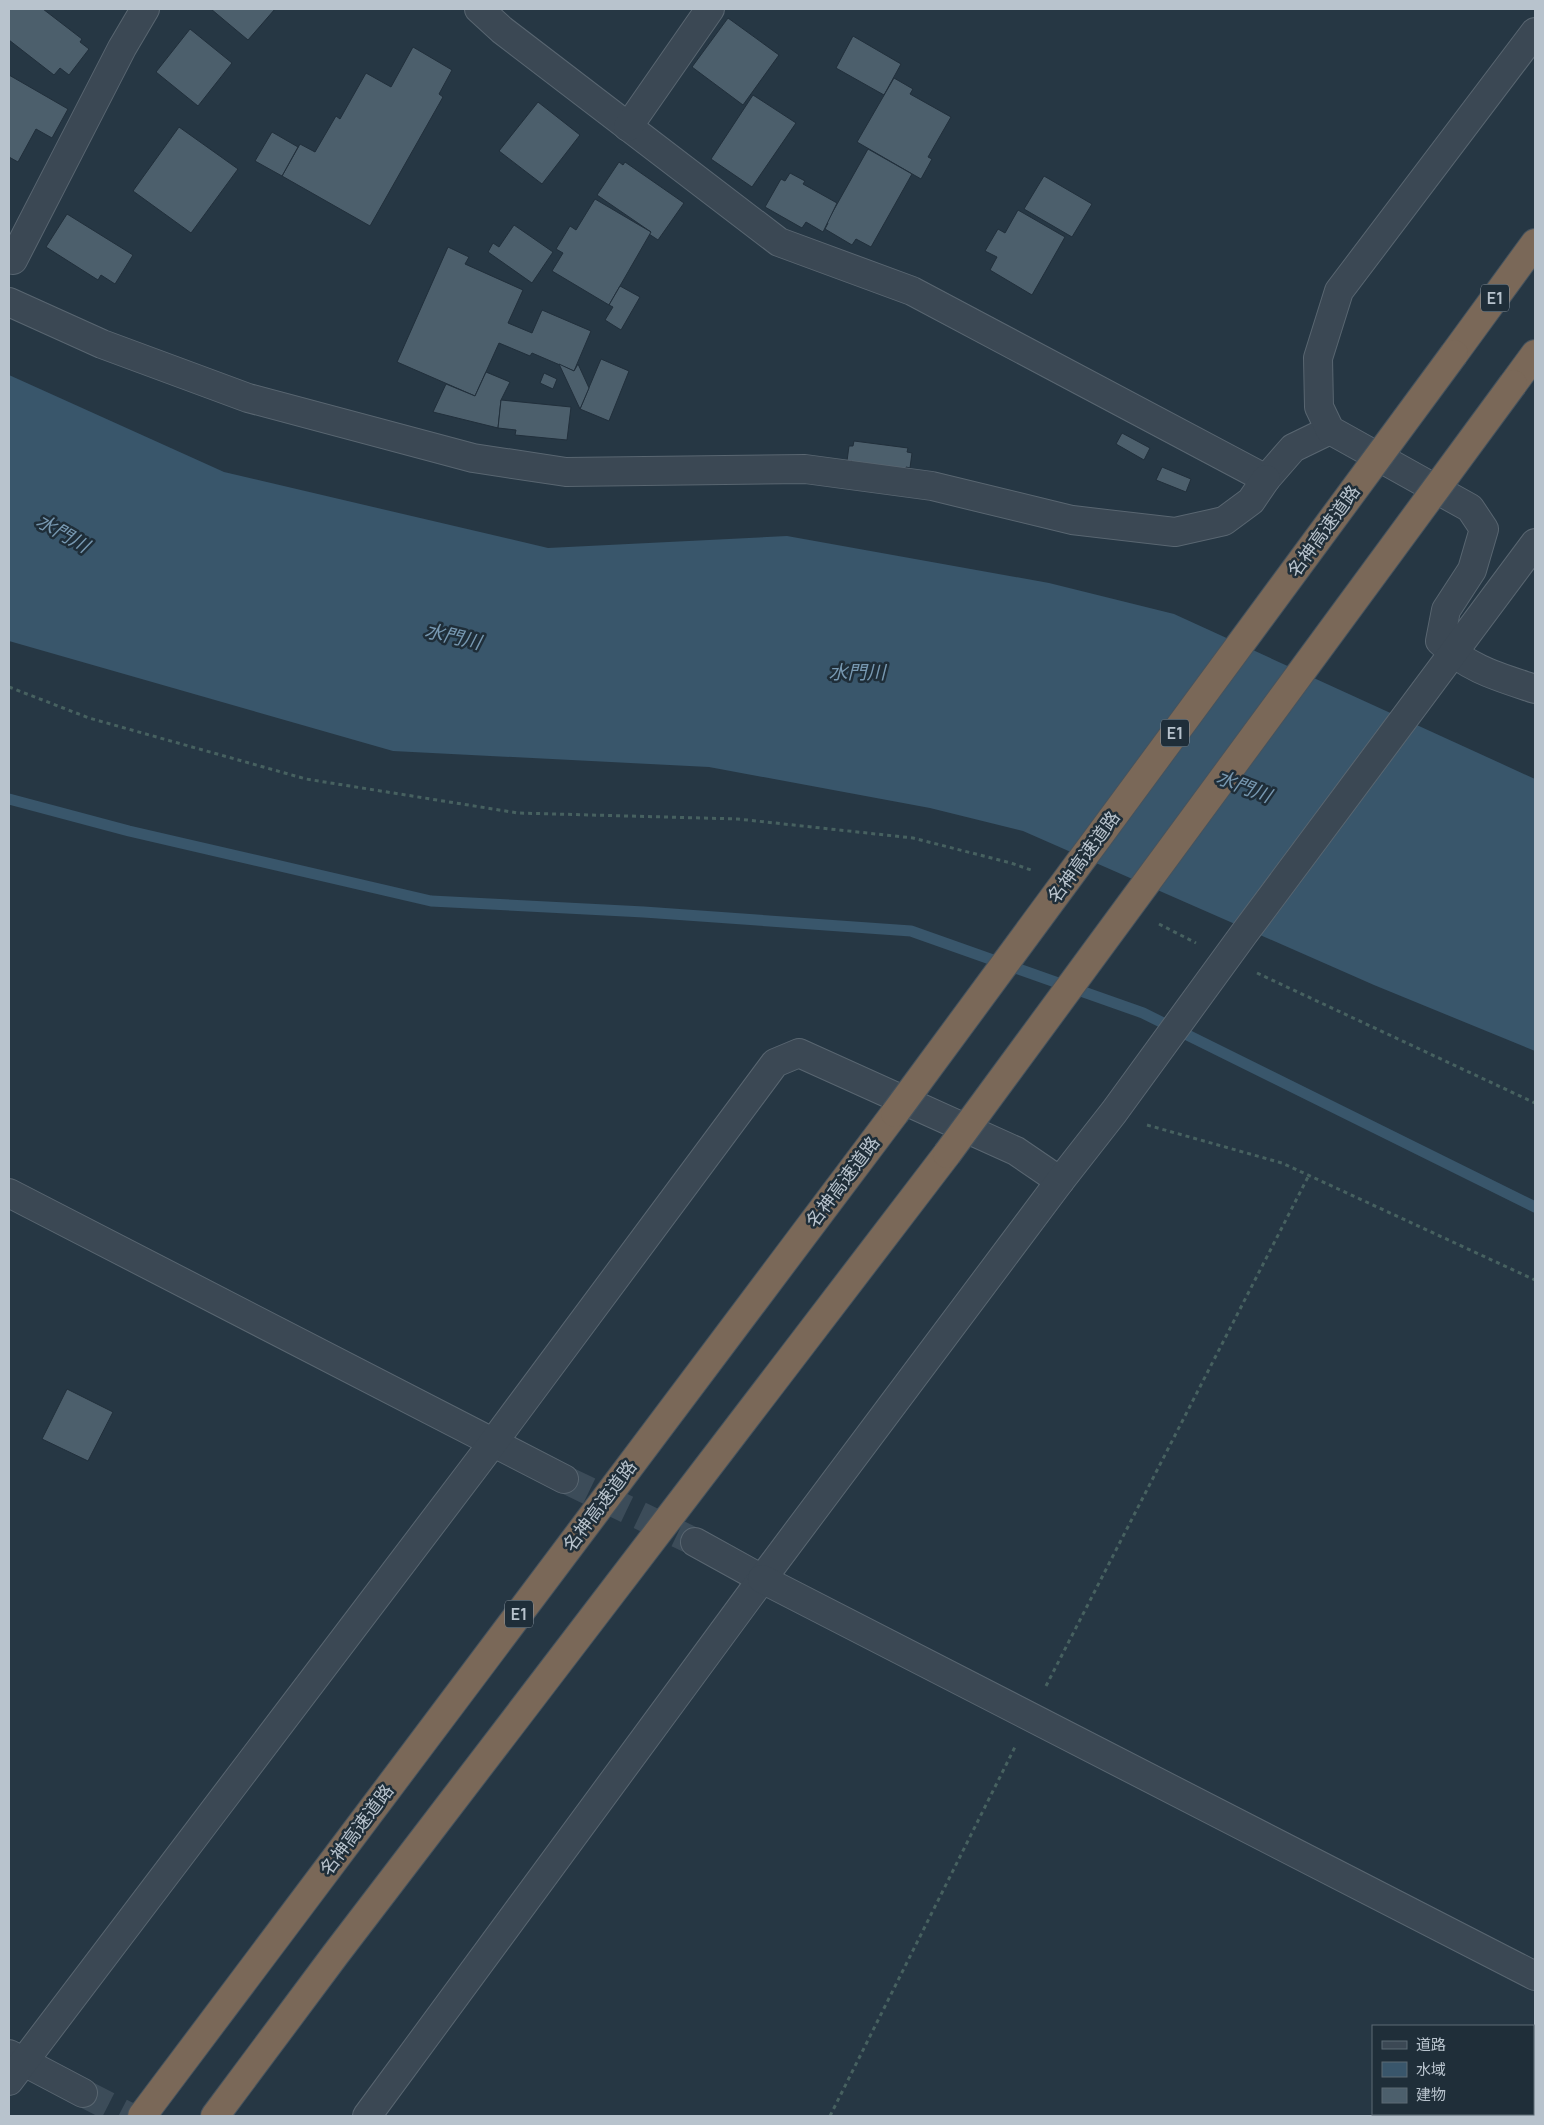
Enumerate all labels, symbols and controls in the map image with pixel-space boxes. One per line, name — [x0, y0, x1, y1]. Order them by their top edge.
road number: E1 — [1481, 284, 1509, 312]
street label: 名神高速道路 — [1282, 480, 1365, 581]
water label: 水門川 — [32, 507, 96, 560]
water label: 水門川 — [422, 617, 486, 656]
water label: 水門川 — [828, 659, 887, 685]
road number: E1 — [1161, 720, 1189, 746]
water label: 水門川 — [1213, 764, 1277, 809]
street label: 名神高速道路 — [1042, 806, 1125, 907]
street label: 名神高速道路 — [800, 1131, 884, 1232]
street label: 名神高速道路 — [557, 1455, 641, 1556]
road number: E1 — [505, 1600, 533, 1628]
street label: 名神高速道路 — [314, 1779, 398, 1880]
legend — [1372, 2025, 1534, 2115]
text: 道路 — [1416, 2034, 1446, 2055]
text: 水域 — [1416, 2059, 1446, 2080]
text: 建物 — [1416, 2084, 1446, 2105]

